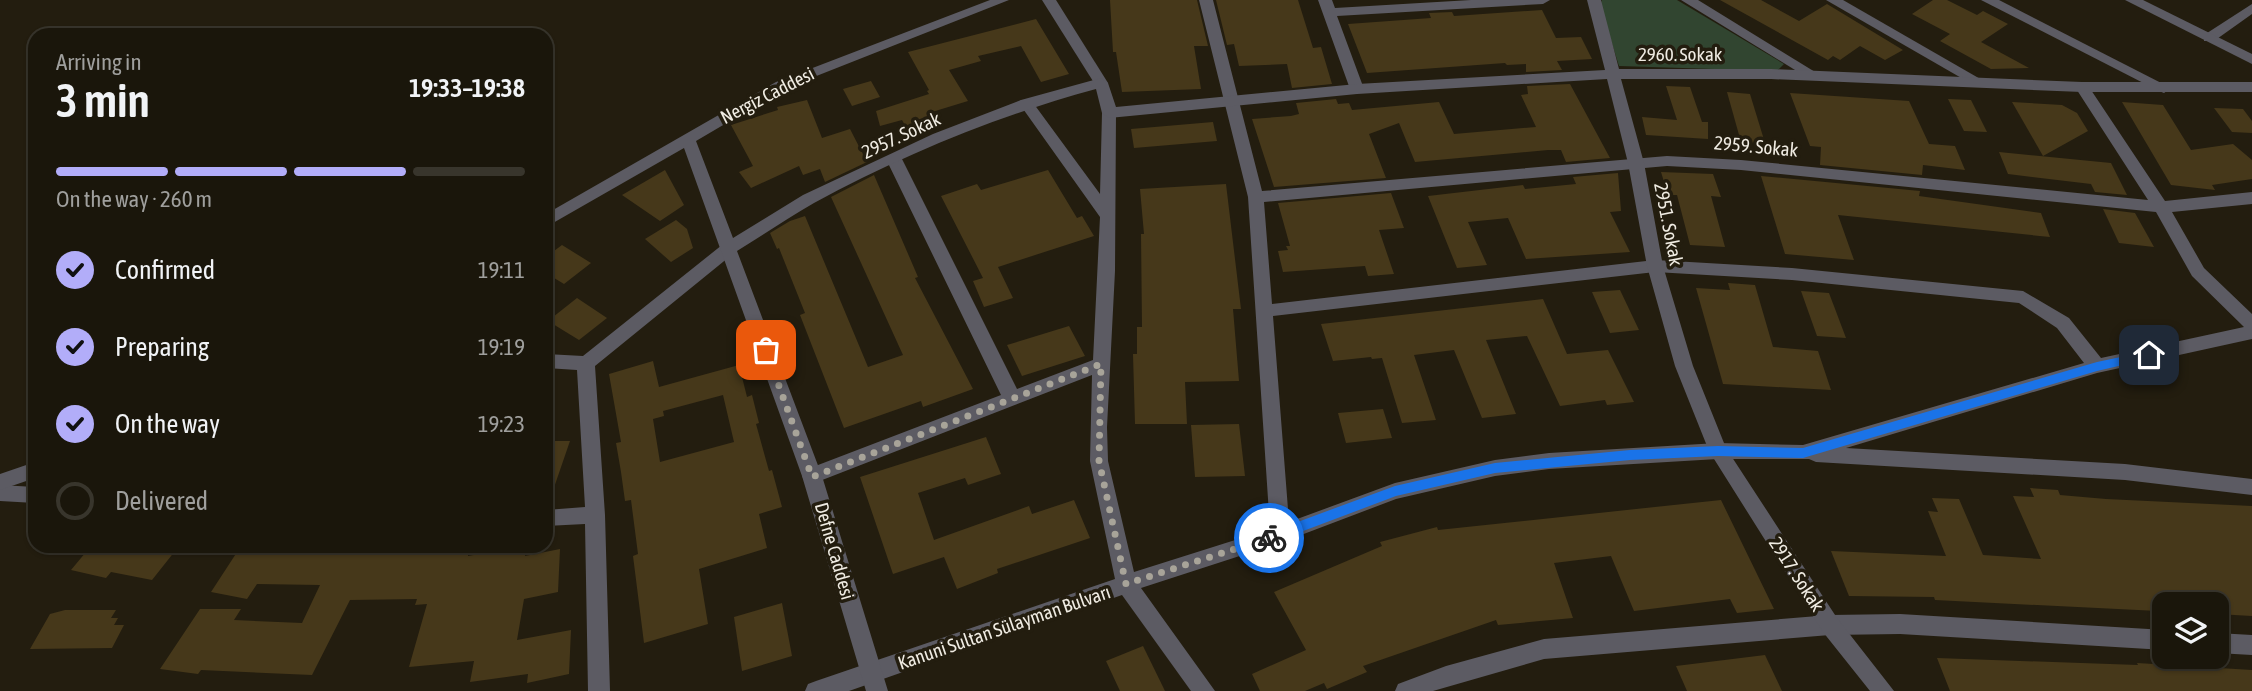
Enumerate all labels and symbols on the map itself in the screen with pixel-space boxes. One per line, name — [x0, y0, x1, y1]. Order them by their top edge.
street label: 2960. Sokak — [1638, 43, 1723, 65]
street label: Nergiz Caddesi — [717, 62, 817, 128]
street label: 2957. Sokak — [858, 107, 944, 163]
street label: 2959. Sokak — [1713, 131, 1800, 161]
street label: 2951. Sokak — [1650, 181, 1688, 268]
pin — [736, 320, 796, 380]
pin — [2119, 325, 2179, 385]
street label: Defne Caddesi — [811, 500, 859, 602]
courier — [1234, 503, 1304, 573]
street label: 2917. Sokak — [1765, 533, 1829, 616]
street label: Kanuni Sultan Sülayman Bulvarı — [895, 580, 1113, 674]

